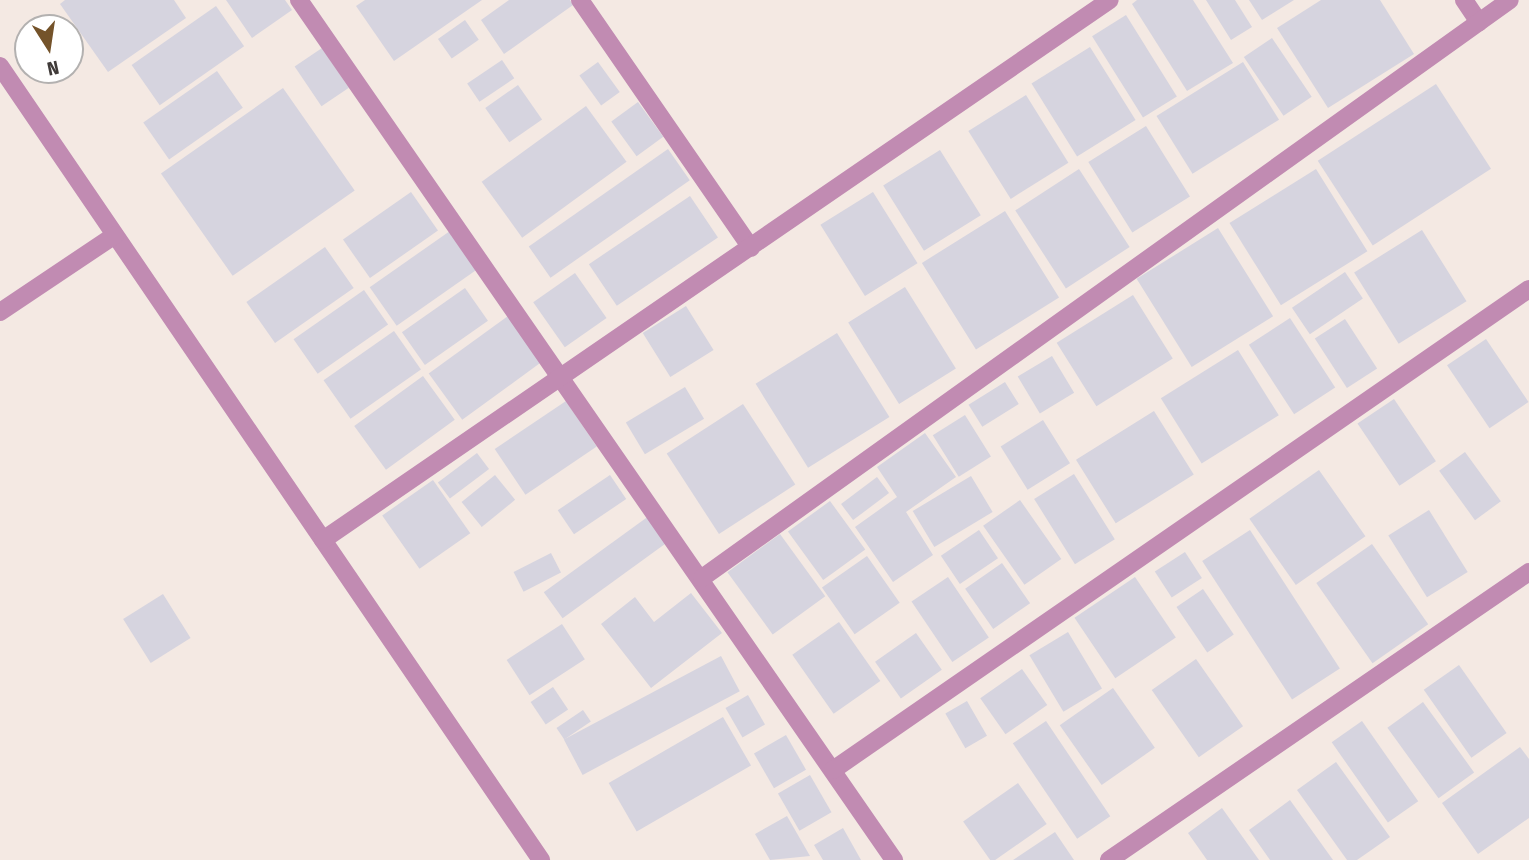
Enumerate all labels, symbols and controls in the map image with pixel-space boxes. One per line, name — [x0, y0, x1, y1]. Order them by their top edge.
north arrow — [14, 14, 84, 84]
text: N — [45, 56, 61, 81]

